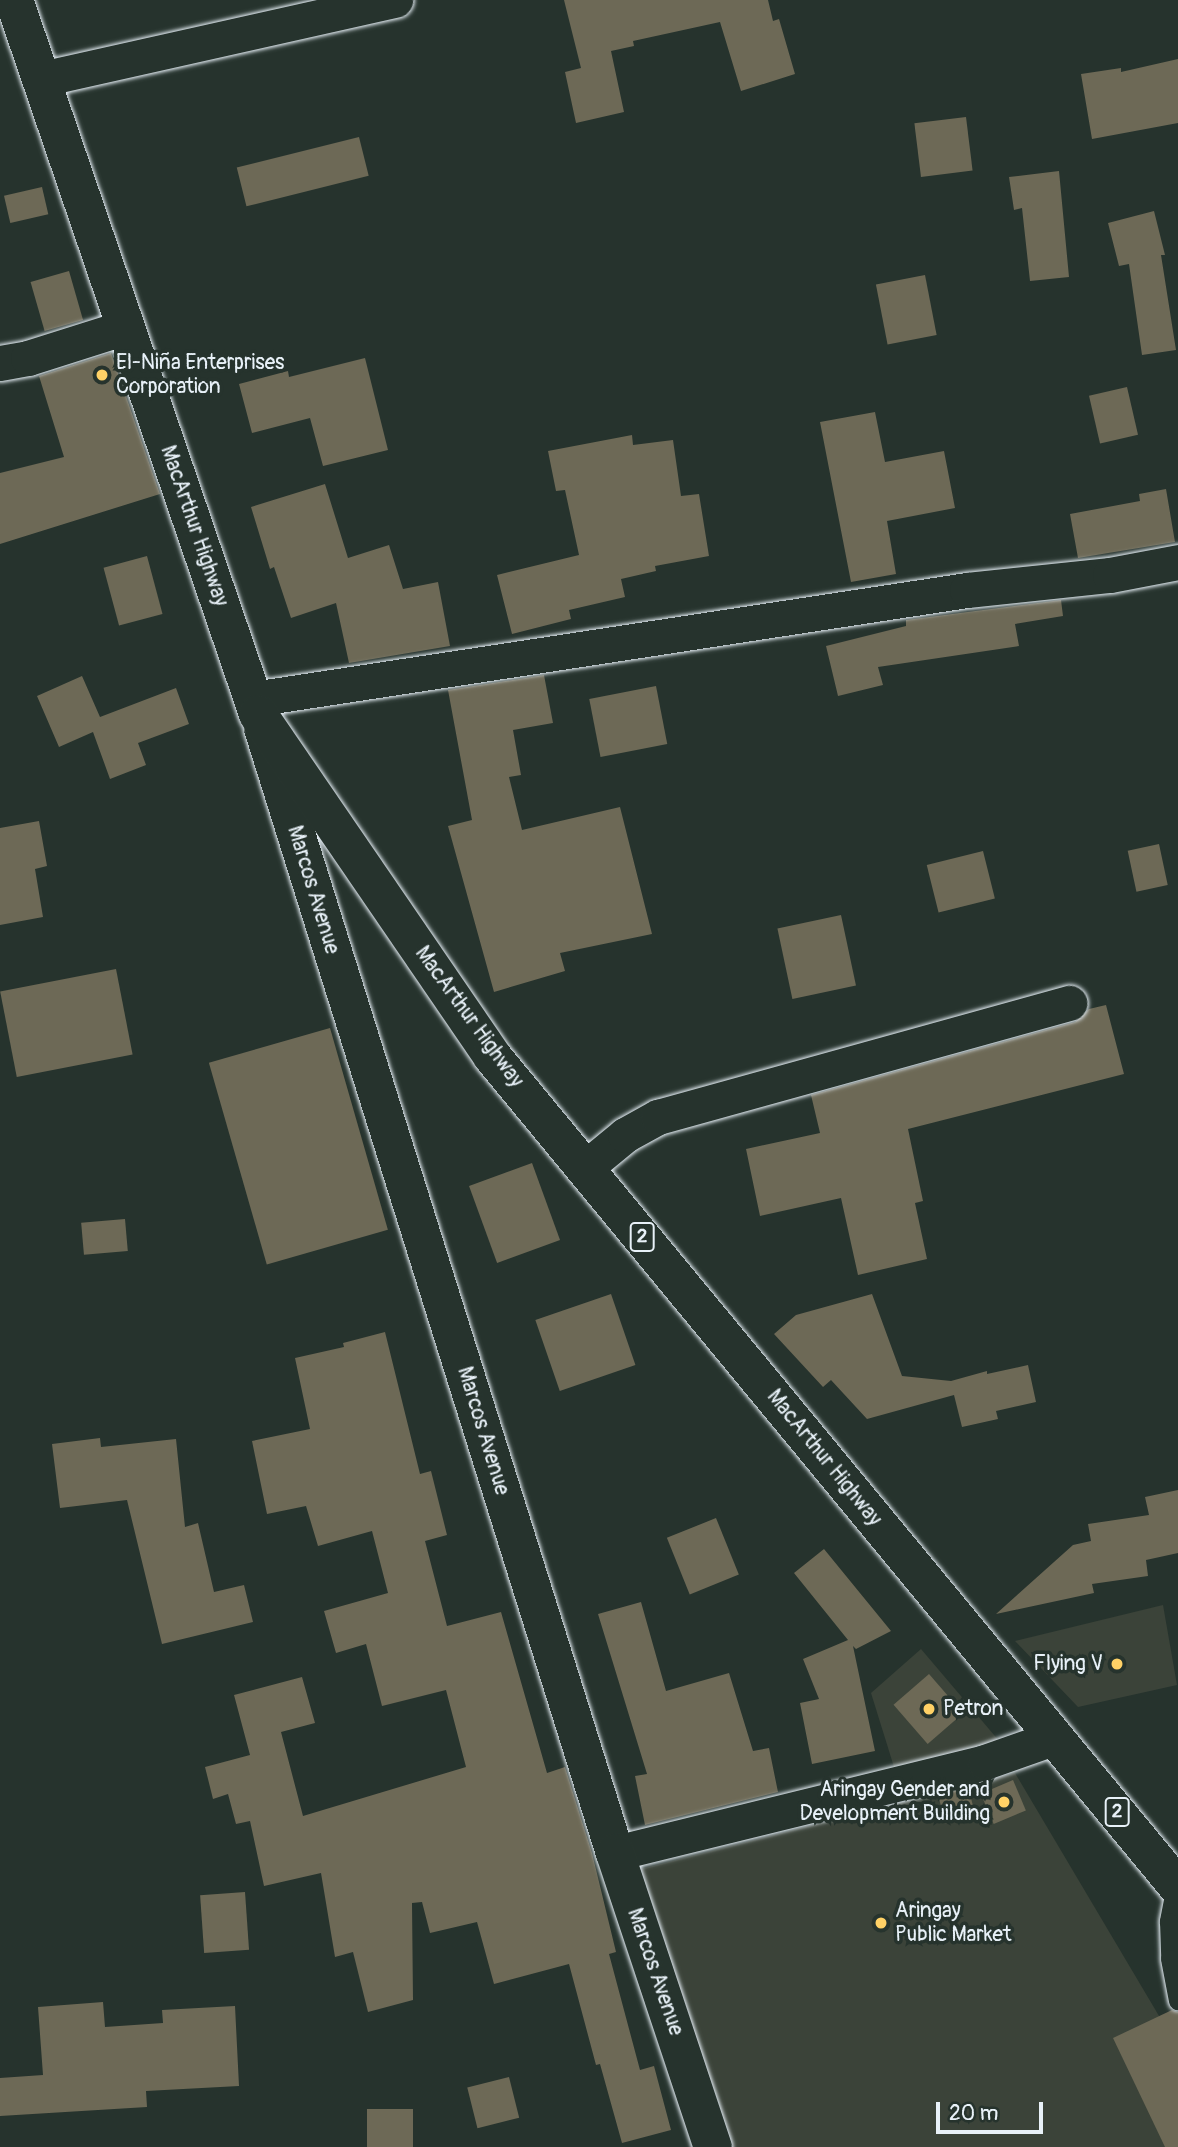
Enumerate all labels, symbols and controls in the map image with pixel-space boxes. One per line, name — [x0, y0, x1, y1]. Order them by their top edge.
place label: El-Niña Enterprises Corporation — [116, 350, 284, 400]
marker: El-Niña Enterprises Corporation — [94, 367, 110, 383]
street label: MacArthur Highway — [155, 442, 233, 610]
street label: Marcos Avenue — [282, 823, 344, 957]
street label: MacArthur Highway — [409, 942, 529, 1092]
road number: 2 — [628, 1222, 656, 1252]
street label: Marcos Avenue — [452, 1364, 514, 1498]
street label: MacArthur Highway — [761, 1385, 887, 1531]
place label: Flying V — [1033, 1651, 1103, 1677]
marker: Flying V — [1109, 1656, 1125, 1672]
place label: Petron — [943, 1696, 1003, 1722]
marker: Petron — [921, 1701, 937, 1717]
place label: Aringay Gender and Development Building — [800, 1777, 990, 1827]
marker: Aringay Gender and Development Building — [996, 1794, 1012, 1810]
road number: 2 — [1103, 1796, 1131, 1828]
place label: Aringay Public Market — [895, 1898, 1011, 1948]
street label: Marcos Avenue — [621, 1905, 689, 2039]
marker: Aringay Public Market — [873, 1915, 889, 1931]
scale bar — [940, 2088, 1047, 2132]
text: 20 m — [949, 2100, 998, 2127]

